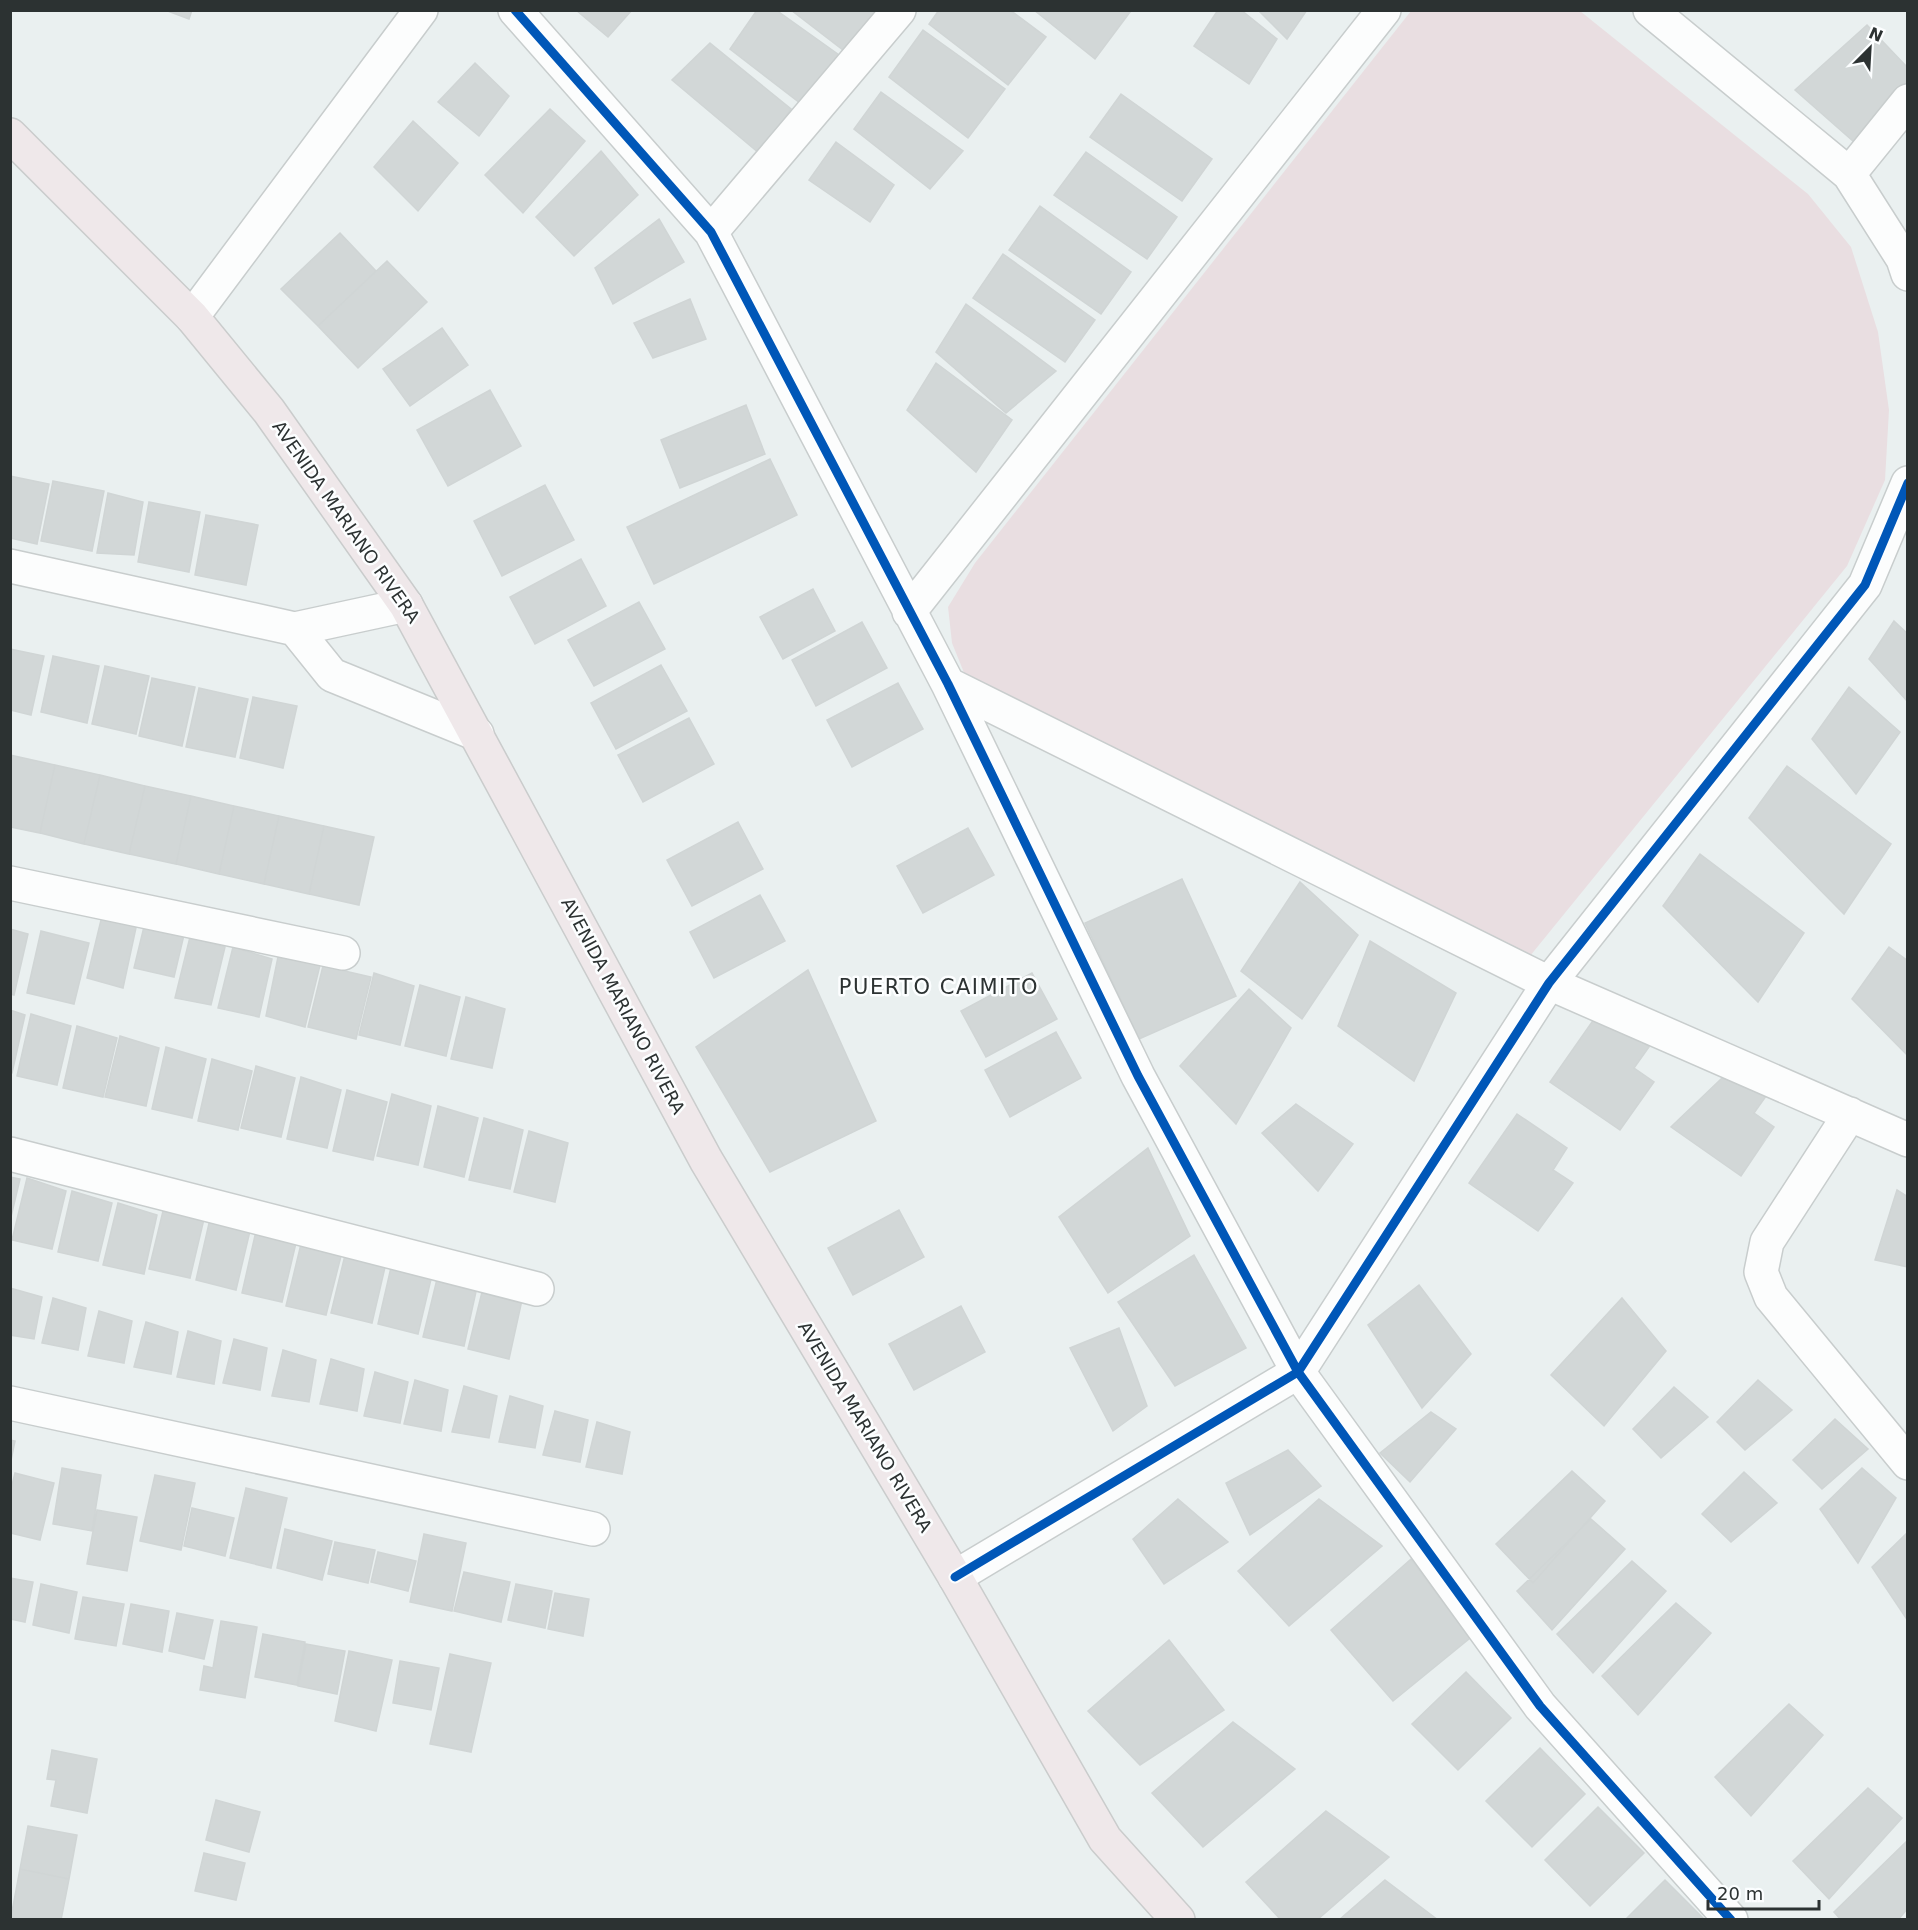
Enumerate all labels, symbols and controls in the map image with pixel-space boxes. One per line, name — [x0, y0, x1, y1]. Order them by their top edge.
north arrow — [1840, 18, 1900, 78]
text: N — [1866, 23, 1886, 46]
street label: AVENIDA MARIANO RIVERA — [268, 417, 425, 627]
street label: AVENIDA MARIANO RIVERA — [557, 894, 690, 1118]
district label: PUERTO CAIMITO — [839, 975, 1039, 999]
street label: AVENIDA MARIANO RIVERA — [794, 1318, 937, 1537]
scale bar — [1708, 1873, 1819, 1911]
text: 20 m — [1717, 1883, 1763, 1904]

